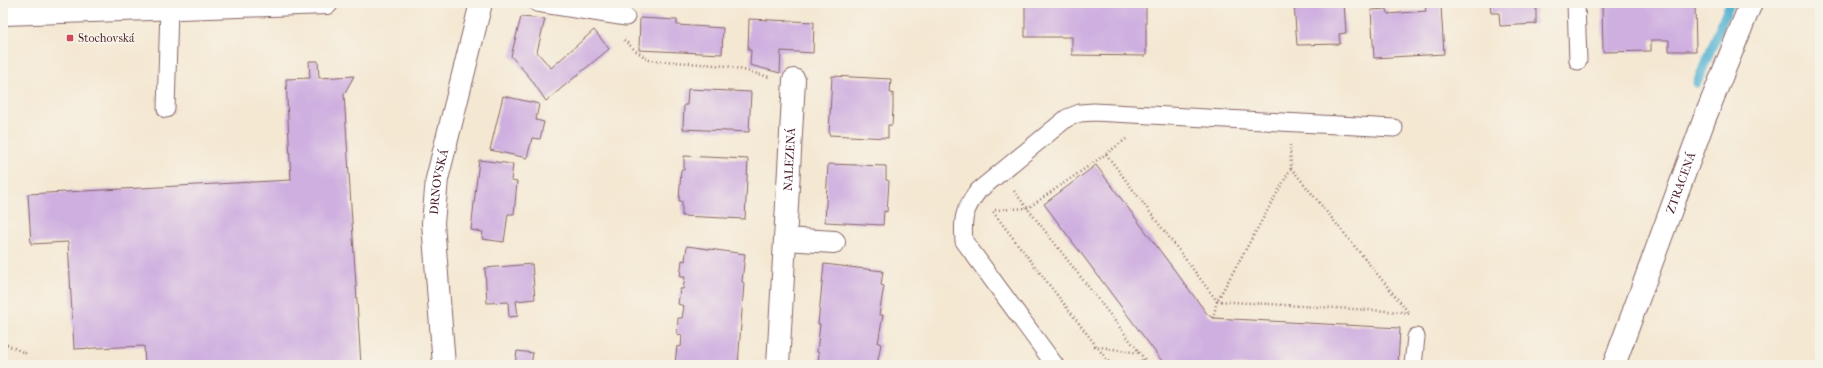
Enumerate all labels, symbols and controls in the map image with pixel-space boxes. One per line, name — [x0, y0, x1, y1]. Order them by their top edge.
place label: Stochovská — [78, 31, 135, 45]
marker: Stochovská — [65, 33, 75, 43]
street label: NALEZENÁ — [781, 127, 798, 191]
street label: DRNOVSKÁ — [427, 147, 451, 215]
street label: ZTRACENÁ — [1663, 150, 1699, 216]

